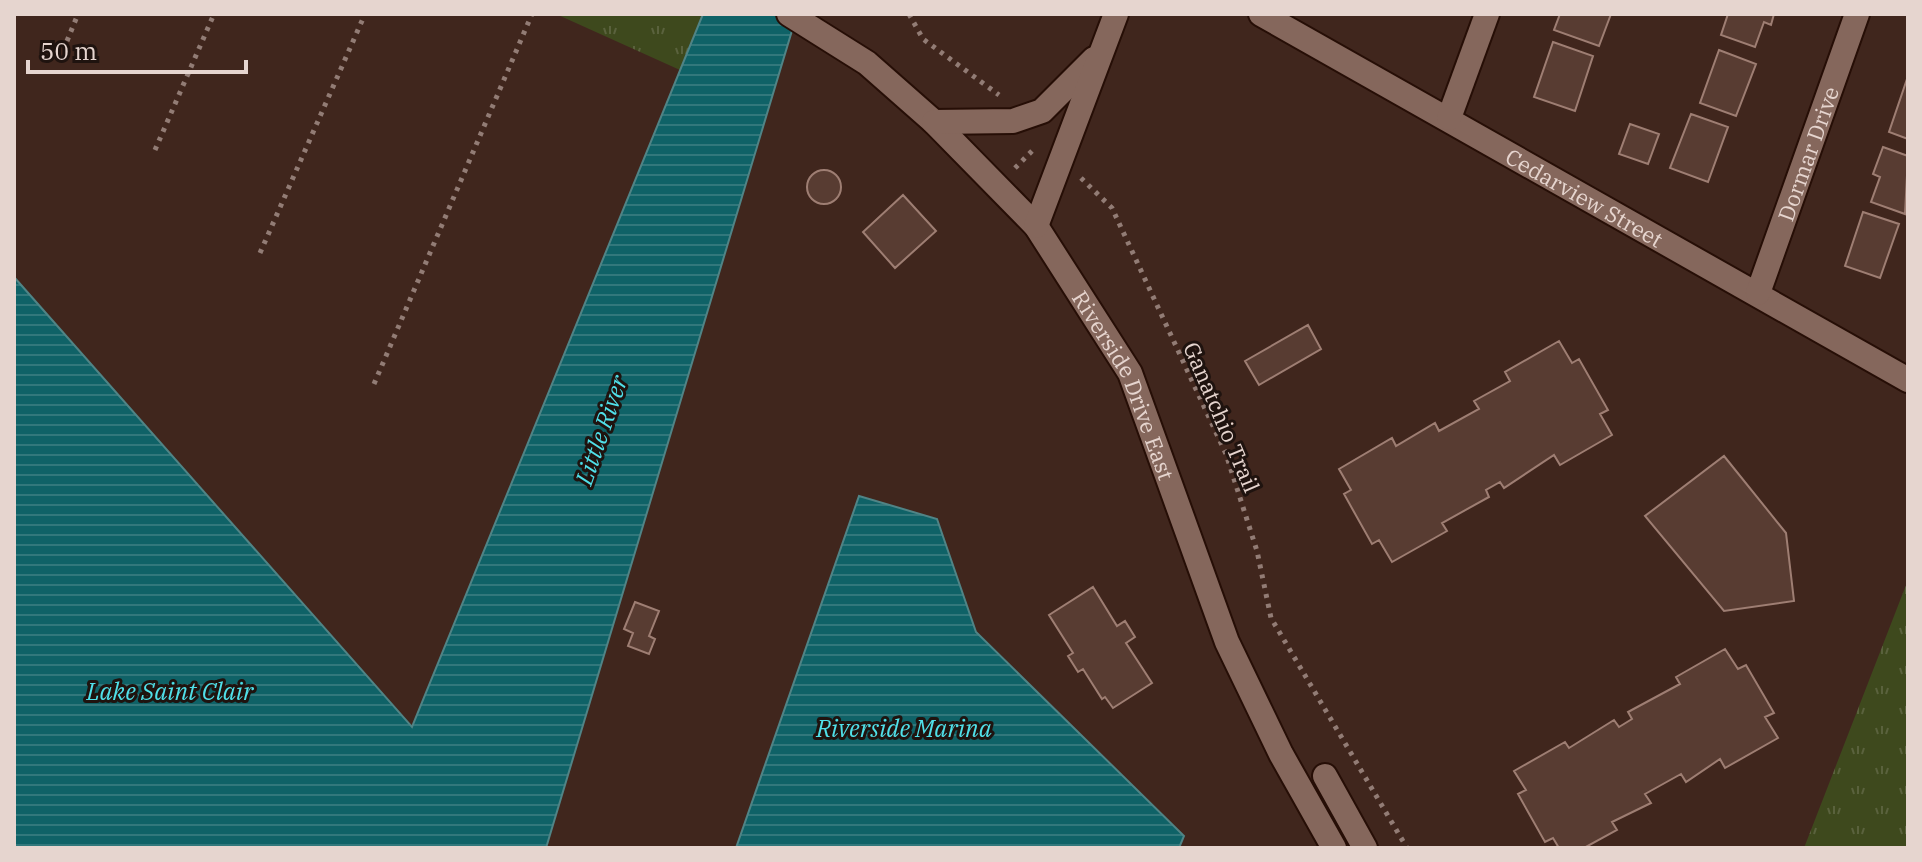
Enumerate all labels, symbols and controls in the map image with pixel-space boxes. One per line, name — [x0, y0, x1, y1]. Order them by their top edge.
scale bar — [28, 24, 246, 74]
text: 50 m — [40, 35, 97, 67]
street label: Dormar Drive — [1770, 82, 1845, 225]
street label: Cedarview Street — [1501, 141, 1669, 253]
street label: Riverside Drive East — [1066, 285, 1182, 484]
street label: Ganatchio Trail — [1177, 337, 1267, 497]
water label: Little River — [567, 370, 635, 490]
water label: Lake Saint Clair — [86, 675, 255, 707]
water label: Riverside Marina — [815, 712, 992, 744]

